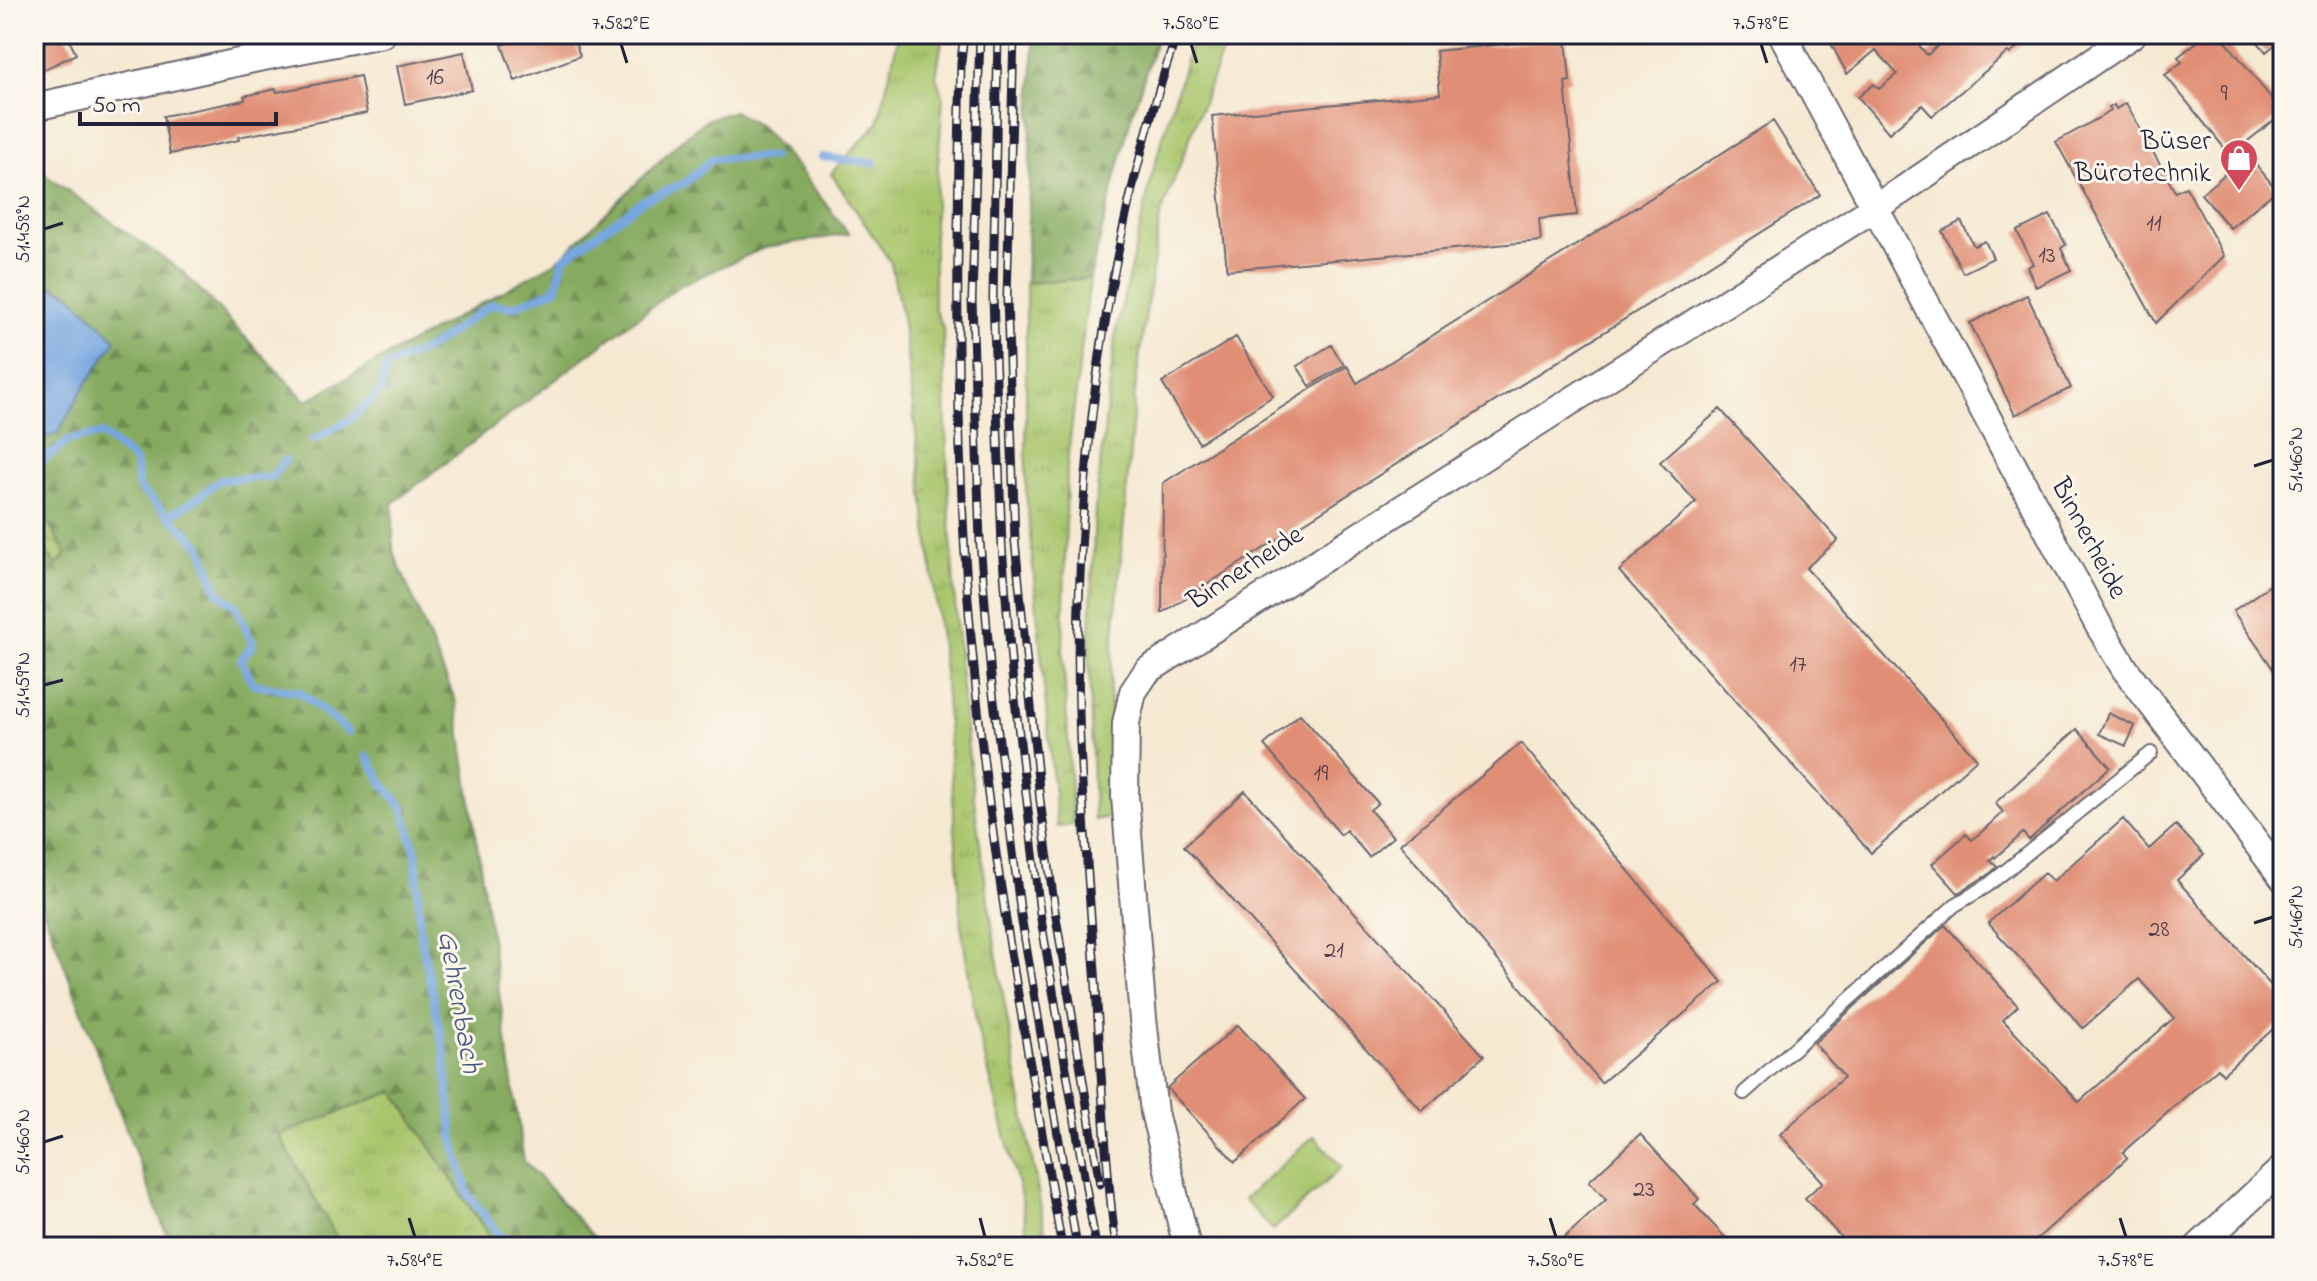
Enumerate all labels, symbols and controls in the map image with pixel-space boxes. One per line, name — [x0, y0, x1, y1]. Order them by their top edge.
text: 7.582°E — [592, 10, 650, 39]
text: 7.580°E — [1162, 10, 1220, 39]
text: 7.578°E — [1733, 10, 1789, 39]
house number: 16 — [426, 61, 445, 96]
scale bar — [80, 76, 276, 126]
house number: 9 — [2220, 77, 2228, 112]
text: 50 m — [92, 89, 141, 124]
place label: Büser Bürotechnik — [2073, 122, 2212, 195]
shop icon: Büser Bürotechnik — [2218, 137, 2260, 192]
text: 51.458°N — [10, 195, 39, 263]
house number: 11 — [2146, 207, 2162, 242]
house number: 13 — [2038, 239, 2056, 274]
text: 51.460°N — [2283, 427, 2312, 493]
street label: Binnerheide — [2038, 470, 2137, 607]
street label: Binnerheide — [1179, 516, 1313, 623]
house number: 17 — [1789, 648, 1807, 683]
text: 51.459°N — [10, 652, 39, 718]
house number: 19 — [1314, 757, 1329, 792]
text: 51.461°N — [2283, 885, 2312, 949]
house number: 28 — [2149, 913, 2169, 948]
water label: Gehrenbach — [424, 927, 492, 1077]
house number: 21 — [1324, 934, 1344, 969]
text: 51.460°N — [10, 1109, 39, 1175]
house number: 23 — [1633, 1173, 1655, 1208]
text: 7.584°E — [387, 1247, 443, 1276]
text: 7.582°E — [956, 1247, 1014, 1276]
text: 7.580°E — [1527, 1247, 1585, 1276]
text: 7.578°E — [2098, 1247, 2154, 1276]

